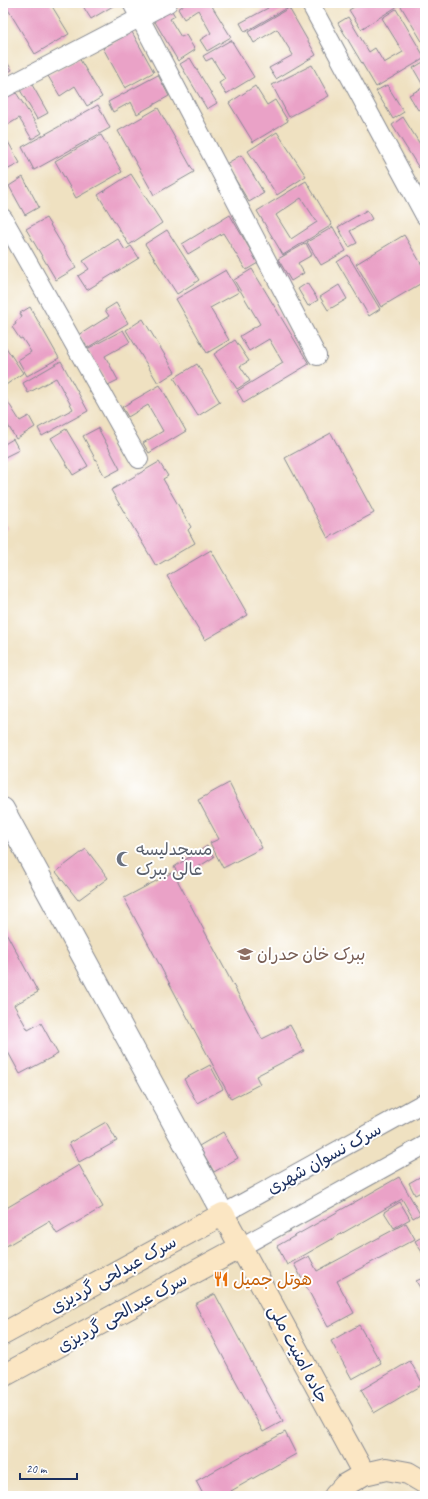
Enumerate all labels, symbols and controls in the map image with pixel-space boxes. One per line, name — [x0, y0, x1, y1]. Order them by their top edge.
place label: مسجدلیسه عالی ببرک — [136, 839, 213, 880]
mosque icon: مسجدلیسه عالی ببرک — [115, 850, 133, 868]
place label: ببرک خان حدران — [257, 944, 365, 965]
school or university icon: ببرک خان حدران — [236, 945, 254, 963]
street label: سرک نسوان شهری — [263, 1118, 385, 1199]
street label: سرک عبدلحی گردیزی — [46, 1231, 180, 1318]
street label: سرک عبدالحی گردیزی — [54, 1268, 191, 1357]
place label: هوتل جمیل — [233, 1269, 312, 1290]
restaurant icon: هوتل جمیل — [212, 1270, 230, 1288]
street label: جاده امنیت ملی — [264, 1301, 333, 1407]
scale bar — [20, 1455, 77, 1481]
text: 20 m — [26, 1461, 48, 1477]

